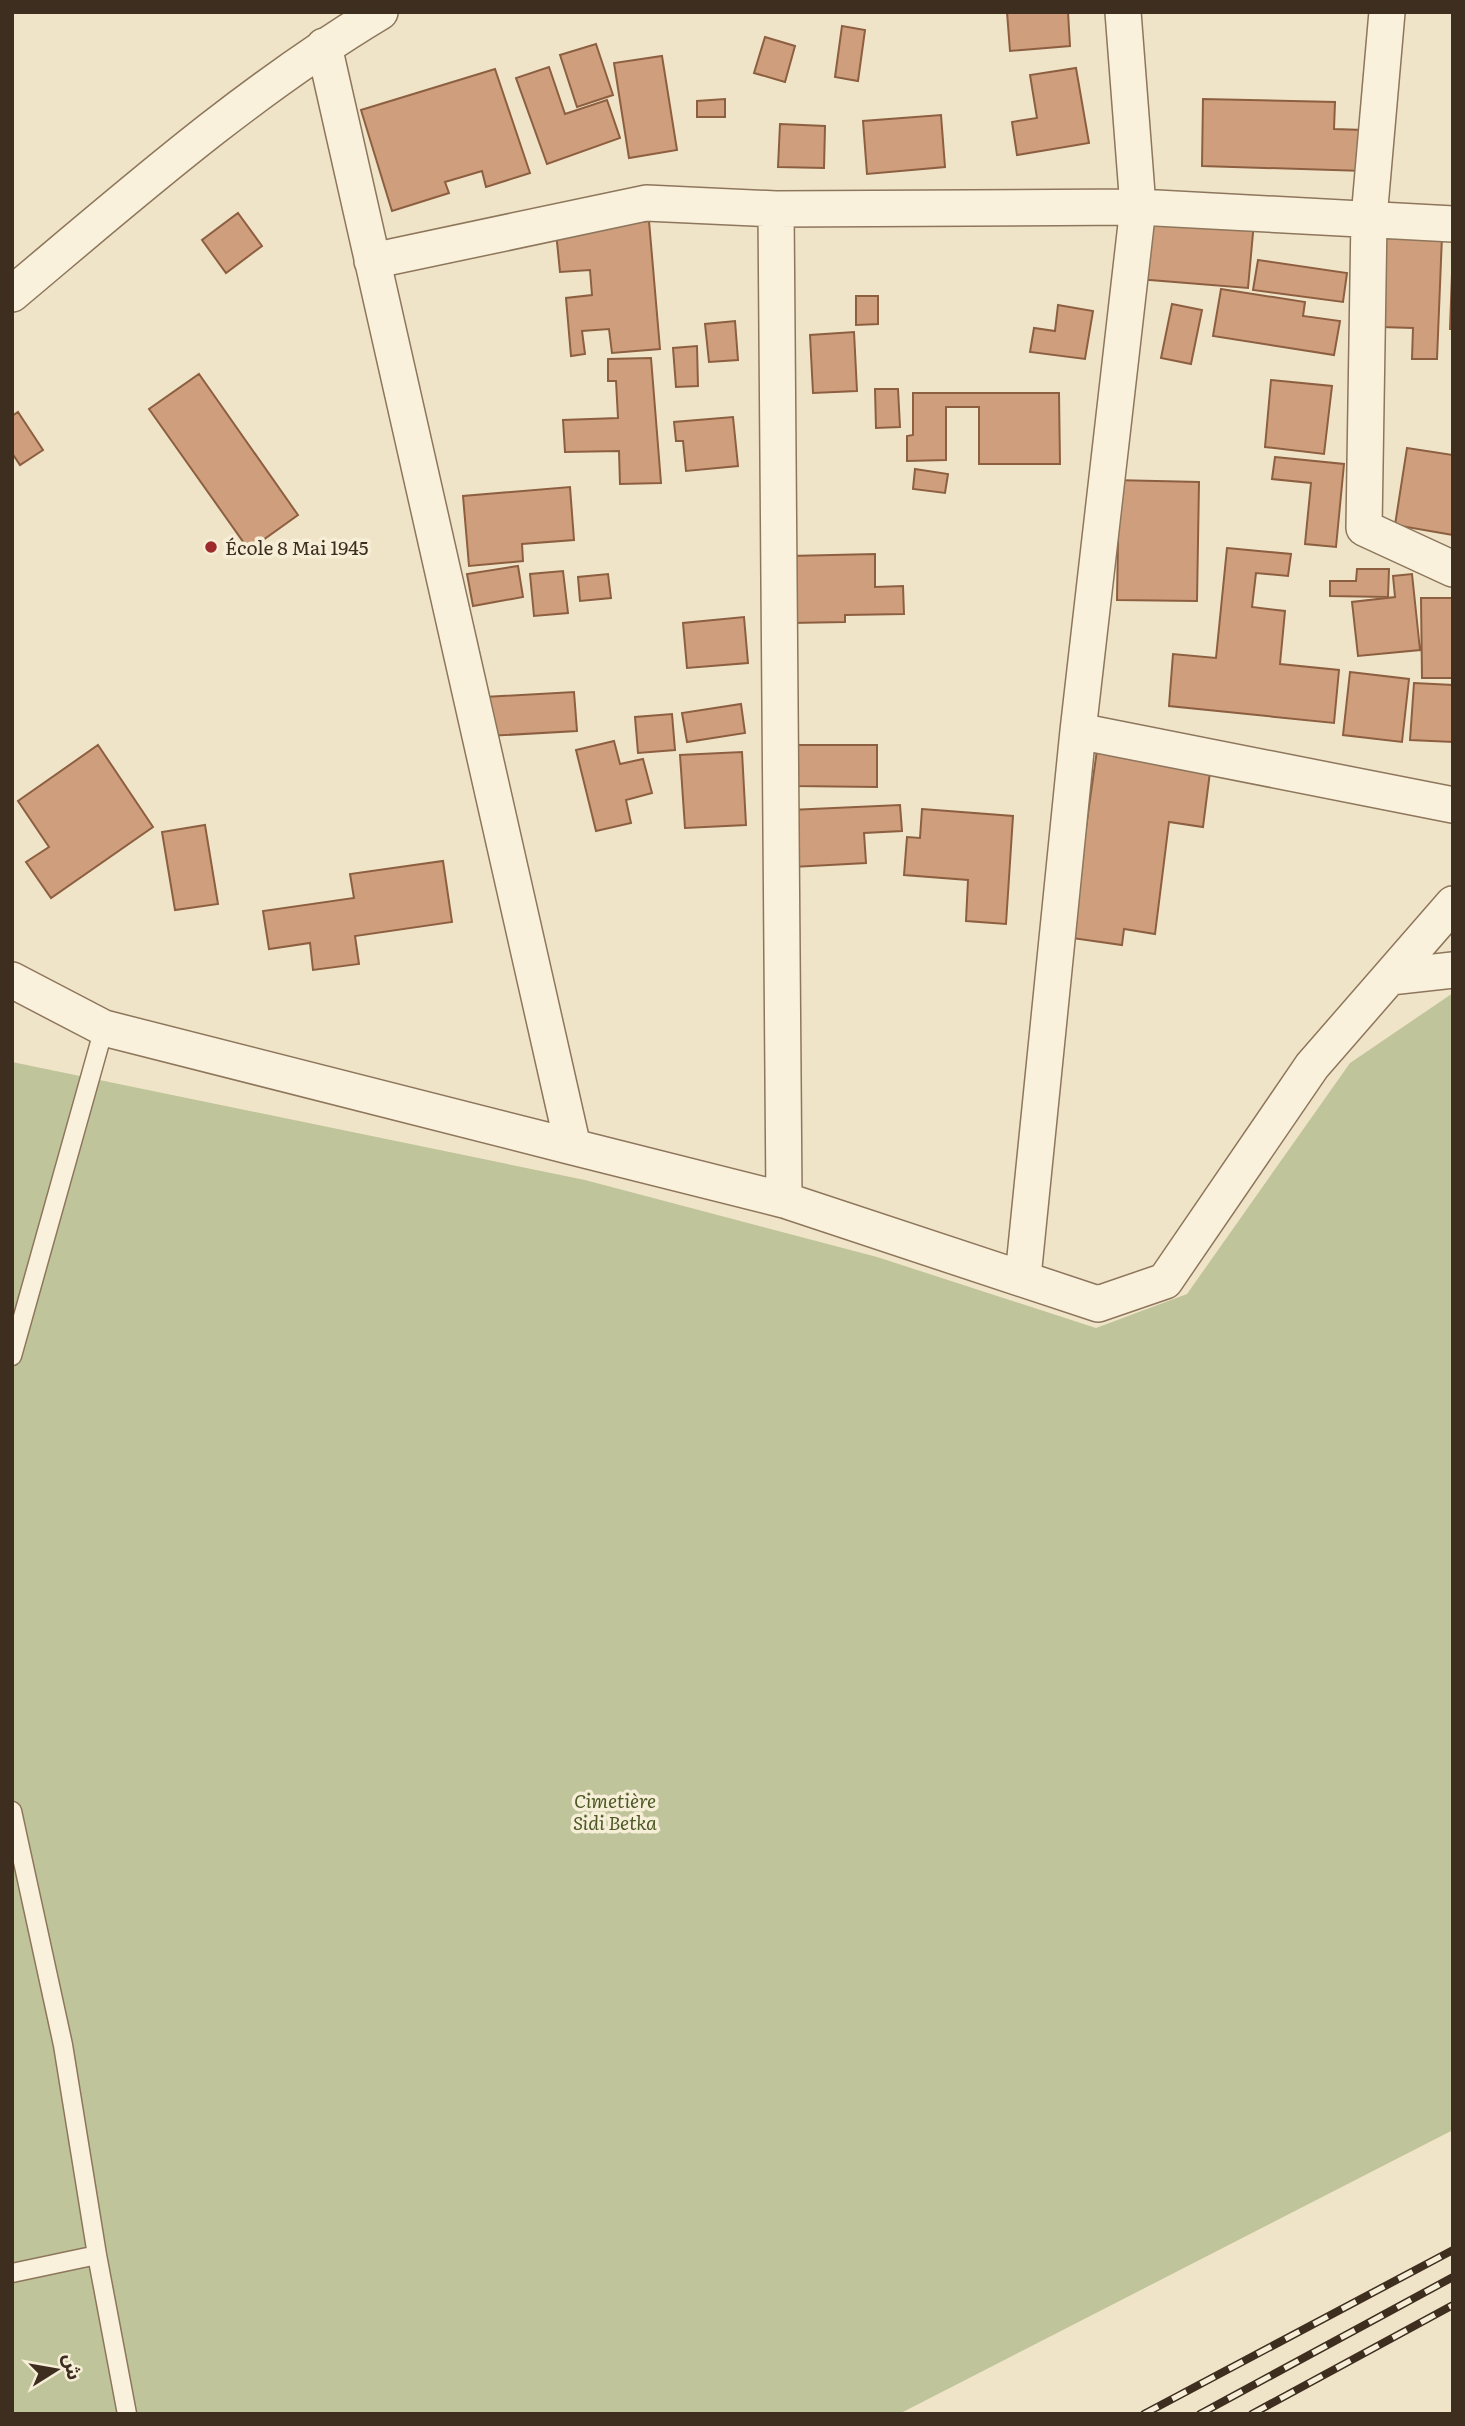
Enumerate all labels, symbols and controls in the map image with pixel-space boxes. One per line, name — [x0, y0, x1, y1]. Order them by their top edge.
place label: École 8 Mai 1945 — [225, 533, 369, 561]
marker: École 8 Mai 1945 — [203, 539, 219, 555]
park label: Cimetière Sidi Betka — [573, 1786, 657, 1836]
north arrow — [21, 2335, 91, 2405]
text: ش — [57, 2351, 90, 2382]

